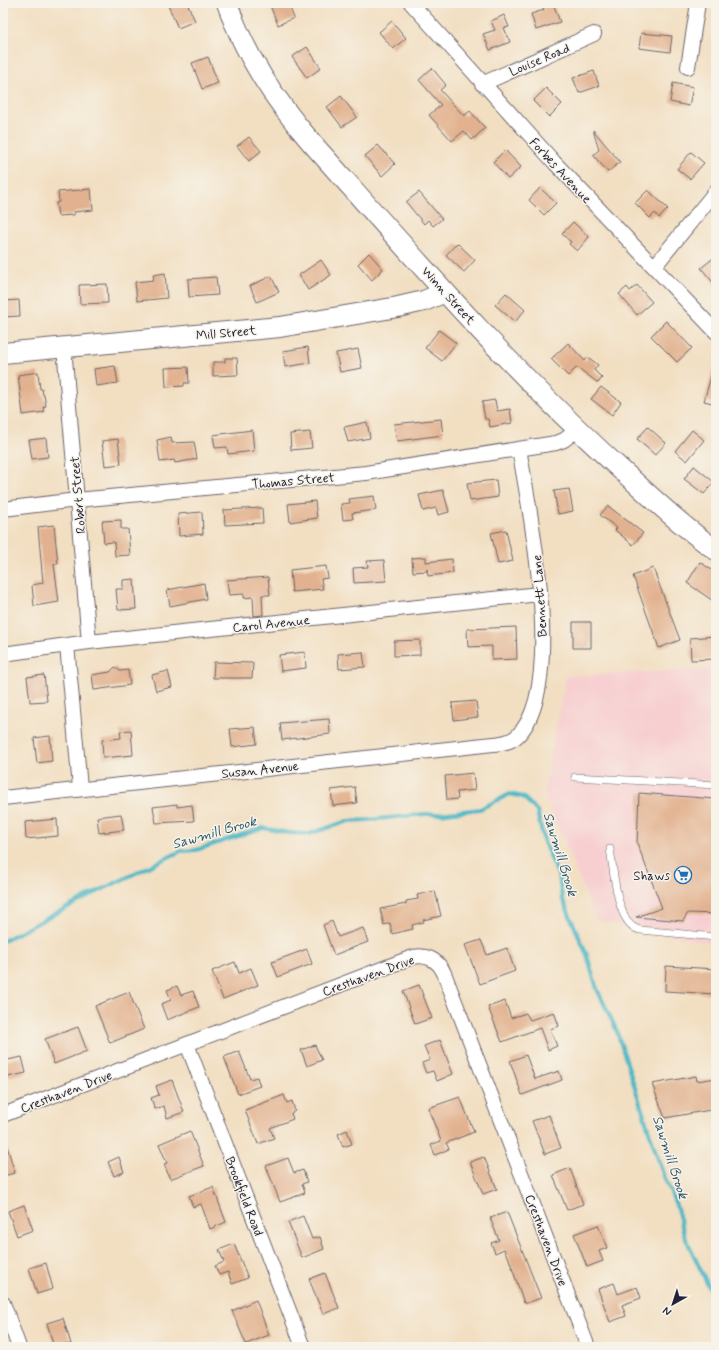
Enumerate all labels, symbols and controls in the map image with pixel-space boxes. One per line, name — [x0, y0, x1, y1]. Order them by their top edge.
street label: Louise Road — [507, 40, 572, 81]
street label: Forbes Avenue — [525, 134, 595, 208]
street label: Winn Street — [417, 263, 479, 329]
street label: Mill Street — [195, 322, 258, 345]
street label: Robert Street — [67, 456, 90, 534]
street label: Thomas Street — [251, 469, 335, 494]
street label: Bennett Lane — [529, 554, 552, 638]
street label: Carol Avenue — [232, 612, 311, 637]
street label: Susan Avenue — [221, 758, 300, 783]
water label: Sawmill Brook — [539, 810, 582, 899]
water label: Sawmill Brook — [170, 812, 259, 854]
supermarket icon: Shaws — [673, 865, 693, 885]
place label: Shaws — [633, 868, 670, 885]
street label: Cresthaven Drive — [320, 952, 417, 1001]
street label: Cresthaven Drive — [18, 1067, 115, 1118]
water label: Sawmill Brook — [648, 1113, 692, 1202]
street label: Brookfield Road — [221, 1154, 267, 1239]
street label: Cresthaven Drive — [520, 1192, 571, 1289]
north arrow — [653, 1284, 693, 1324]
text: N — [660, 1303, 675, 1319]

